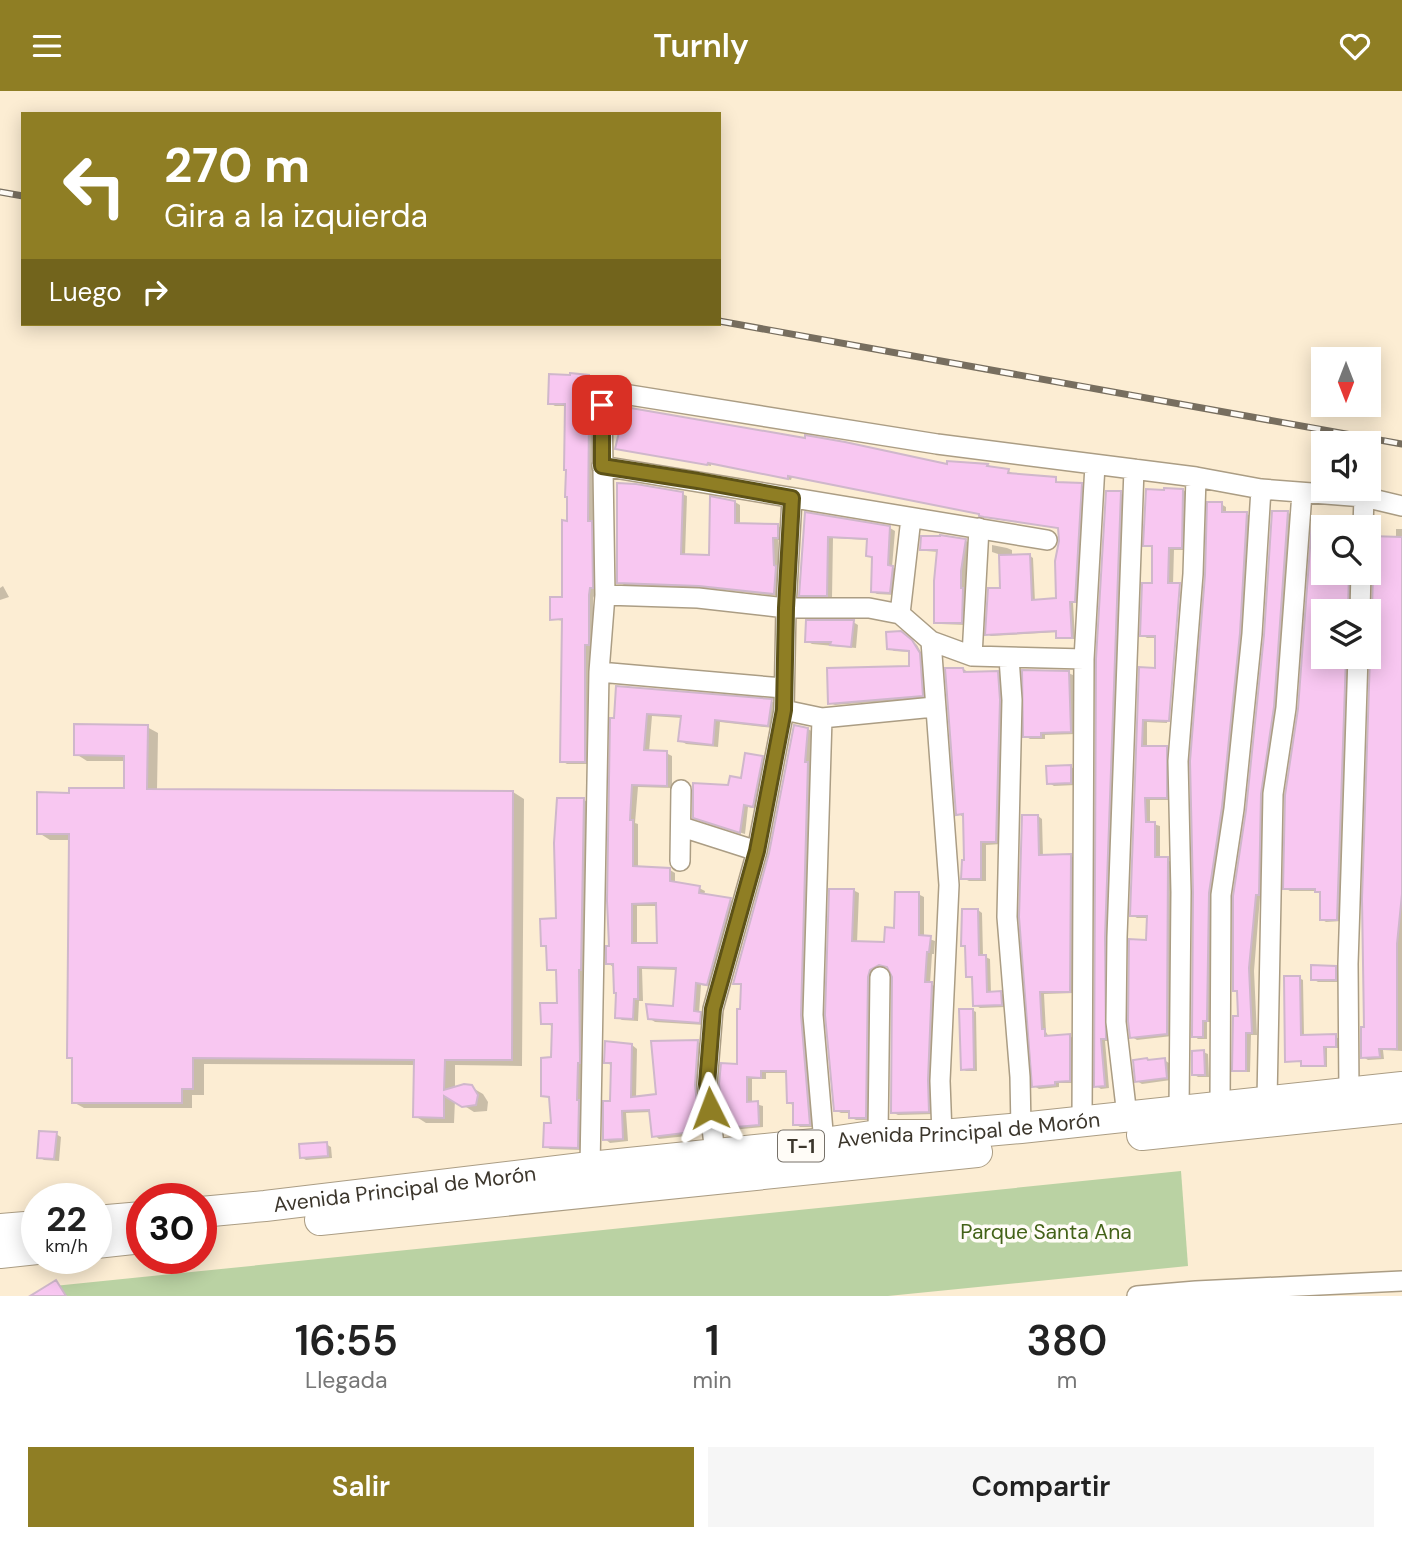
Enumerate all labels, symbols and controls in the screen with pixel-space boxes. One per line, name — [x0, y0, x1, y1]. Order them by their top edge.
text: Turnly — [653, 25, 749, 67]
icon: menu — [28, 27, 66, 65]
icon: heart — [1336, 27, 1374, 65]
text: 270 m — [164, 133, 310, 197]
icon: left — [49, 140, 140, 231]
text: Gira a la izquierda — [164, 195, 428, 237]
icon: right — [136, 273, 174, 311]
text: Luego — [49, 275, 122, 309]
north arrow — [1311, 347, 1381, 417]
map controls — [1311, 347, 1381, 669]
pin — [572, 375, 632, 435]
icon: arrive — [583, 386, 621, 424]
button: sound — [1311, 431, 1381, 501]
button: search — [1311, 515, 1381, 585]
button: layers — [1311, 599, 1381, 669]
position arrow — [673, 1071, 747, 1145]
street label: Avenida Principal de Morón — [835, 1106, 1102, 1155]
road number: T-1 — [778, 1131, 824, 1161]
street label: Avenida Principal de Morón — [272, 1160, 538, 1219]
speed limit sign: 30 — [126, 1183, 217, 1274]
text: 22 — [46, 1196, 87, 1242]
park label: Parque Santa Ana — [960, 1218, 1132, 1246]
text: km/h — [45, 1234, 88, 1258]
text: 16:55 — [295, 1313, 398, 1368]
text: 1 — [705, 1313, 720, 1368]
text: 380 — [1027, 1313, 1107, 1368]
text: Llegada — [305, 1365, 388, 1395]
text: min — [693, 1365, 732, 1395]
text: m — [1057, 1365, 1077, 1395]
button: Salir — [28, 1447, 694, 1527]
button: Compartir — [708, 1447, 1374, 1527]

